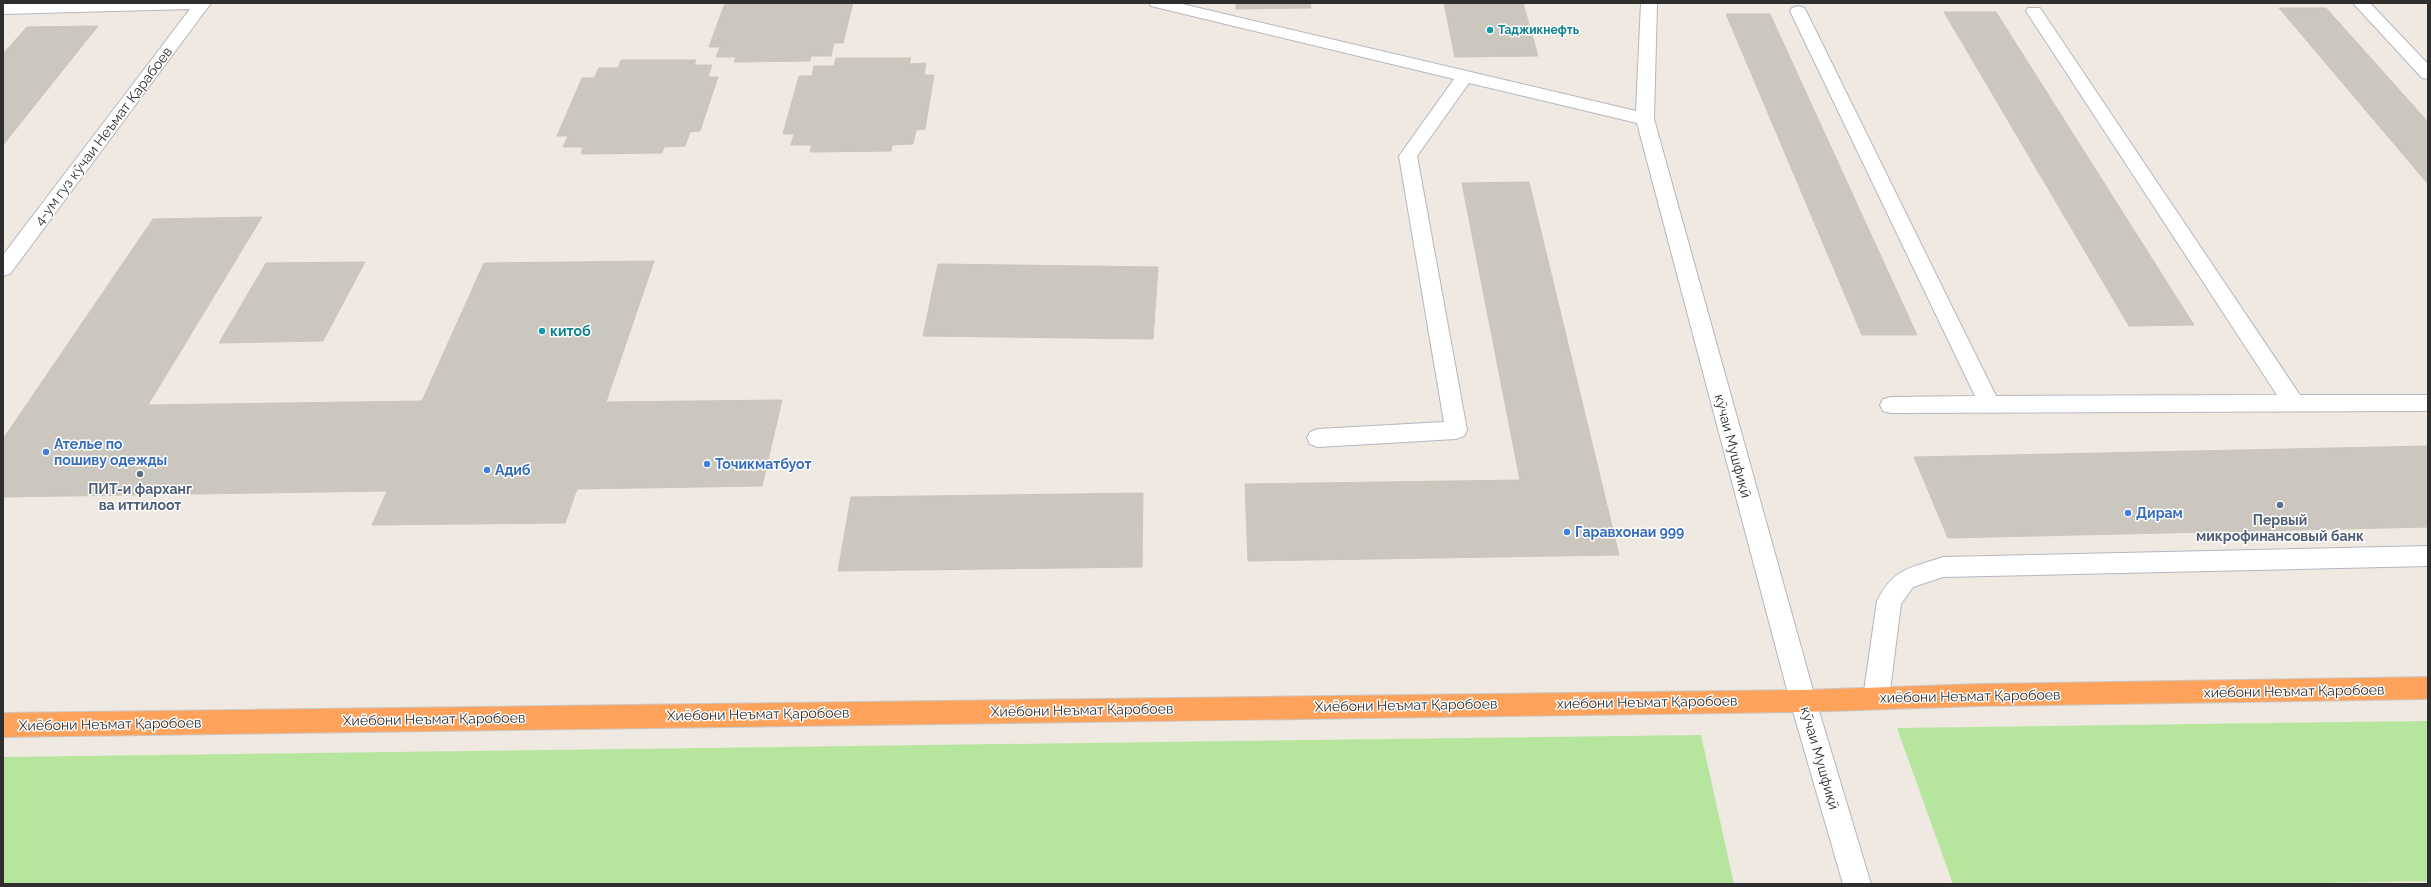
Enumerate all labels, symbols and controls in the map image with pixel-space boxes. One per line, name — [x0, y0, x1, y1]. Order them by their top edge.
place label: Таджикнефть — [1498, 23, 1580, 37]
marker: Таджикнефть — [1485, 25, 1495, 35]
street label: 4-ум гуз кӯчаи Неъмат Қарабоев — [31, 44, 175, 228]
place label: китоб — [550, 323, 591, 339]
marker: китоб — [537, 326, 547, 336]
street label: кӯчаи Мушфиқӣ — [1711, 392, 1755, 500]
place label: Ателье по пошиву одежды — [54, 436, 167, 468]
marker: Ателье по пошиву одежды — [41, 447, 51, 457]
place label: Точикматбуот — [715, 456, 812, 472]
marker: Точикматбуот — [702, 459, 712, 469]
place label: Адиб — [495, 462, 531, 478]
marker: Адиб — [482, 465, 492, 475]
marker: ПИТ-и фарханг ва иттилоот — [135, 469, 145, 479]
place label: ПИТ-и фарханг ва иттилоот — [88, 481, 192, 513]
marker: Первый микрофинансовый банк — [2275, 500, 2285, 510]
place label: Дирам — [2136, 505, 2183, 521]
marker: Дирам — [2123, 508, 2133, 518]
place label: Первый микрофинансовый банк — [2196, 512, 2364, 544]
place label: Гаравхонаи 999 — [1575, 524, 1684, 540]
marker: Гаравхонаи 999 — [1562, 527, 1572, 537]
street label: хиёбони Неъмат Қаробоев — [2203, 681, 2385, 701]
street label: хиёбони Неъмат Қаробоев — [1879, 686, 2061, 706]
street label: хиёбони Неъмат Қаробоев — [1556, 692, 1738, 712]
street label: Хиёбони Неъмат Қаробоев — [1315, 695, 1497, 715]
street label: Хиёбони Неъмат Қаробоев — [991, 700, 1173, 720]
street label: Хиёбони Неъмат Қаробоев — [667, 704, 849, 724]
street label: кӯчаи Мушфиқӣ — [1798, 705, 1842, 811]
street label: Хиёбони Неъмат Қаробоев — [343, 709, 525, 729]
street label: Хиёбони Неъмат Қаробоев — [19, 714, 201, 734]

